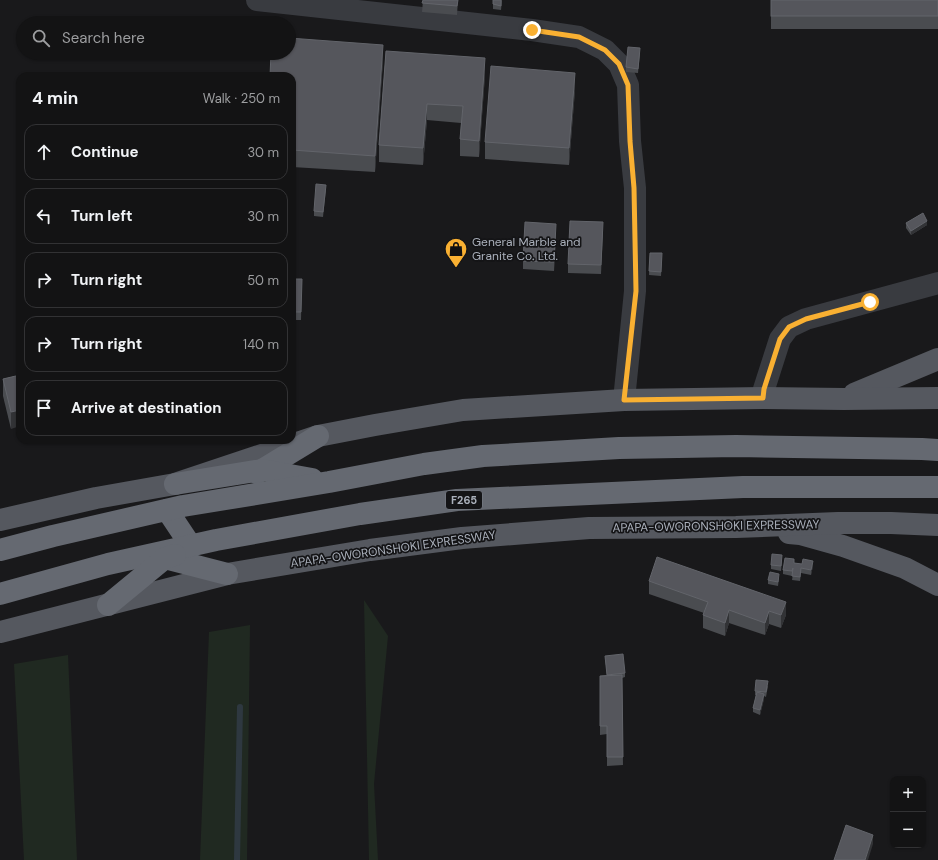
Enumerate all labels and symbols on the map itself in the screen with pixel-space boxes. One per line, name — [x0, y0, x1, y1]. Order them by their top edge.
route end — [523, 21, 541, 39]
place label: General Marble and Granite Co. Ltd. — [472, 234, 581, 264]
shop icon: General Marble and Granite Co. Ltd. — [443, 236, 469, 269]
route start — [861, 293, 879, 311]
road number: F265 — [446, 491, 482, 509]
street label: APAPA-OWORONSHOKI EXPRESSWAY — [612, 516, 820, 536]
street label: APAPA-OWORONSHOKI EXPRESSWAY — [289, 527, 497, 571]

